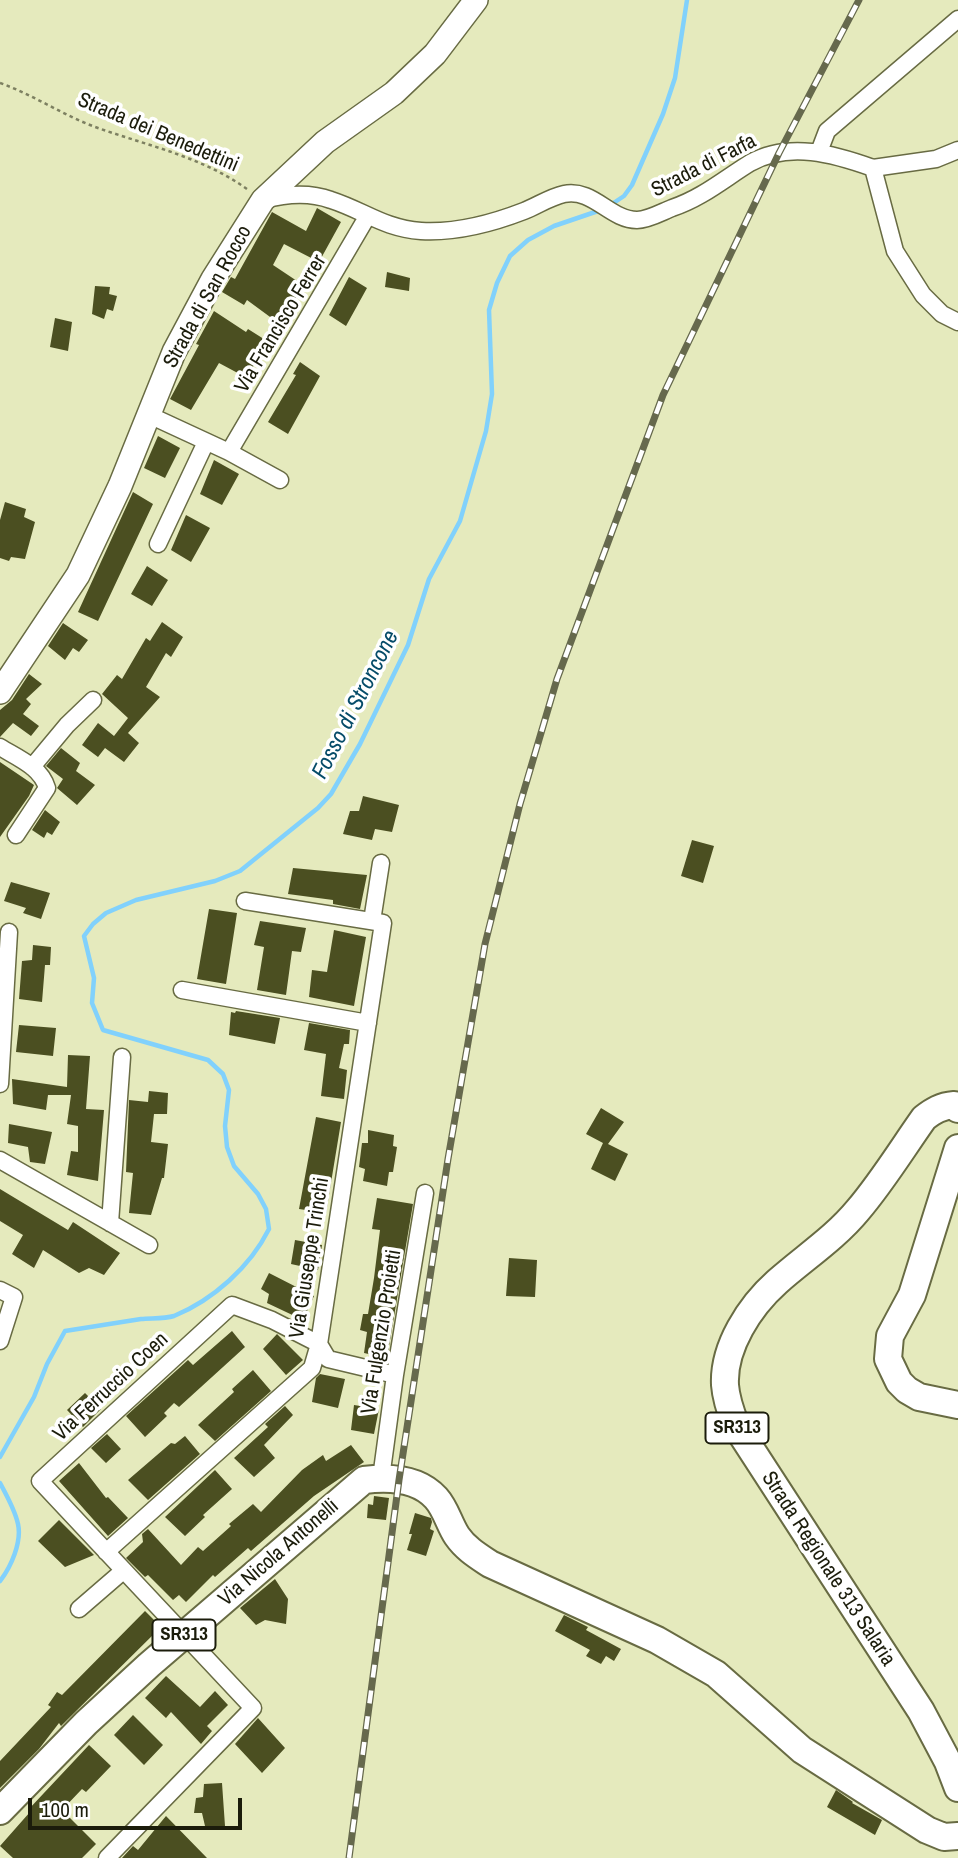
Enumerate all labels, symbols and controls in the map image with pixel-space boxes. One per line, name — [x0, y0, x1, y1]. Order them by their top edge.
street label: Strada dei Benedettini — [74, 88, 242, 178]
street label: Strada di Farfa — [647, 129, 761, 203]
street label: Strada di San Rocco — [158, 221, 258, 373]
street label: Via Francisco Ferrer — [230, 250, 332, 398]
water label: Fosso di Stroncone — [307, 626, 405, 784]
street label: Via Giuseppe Trinchi — [285, 1176, 335, 1340]
street label: Via Fulgenzio Proietti — [357, 1248, 407, 1416]
street label: Via Ferruccio Coen — [48, 1327, 174, 1447]
road number: SR313 — [706, 1412, 768, 1444]
street label: Strada Regionale 313 Salaria — [756, 1467, 900, 1671]
street label: Via Nicola Antonelli — [214, 1494, 344, 1612]
road number: SR313 — [152, 1620, 216, 1651]
scale bar — [32, 1784, 245, 1828]
text: 100 m — [41, 1795, 89, 1824]

